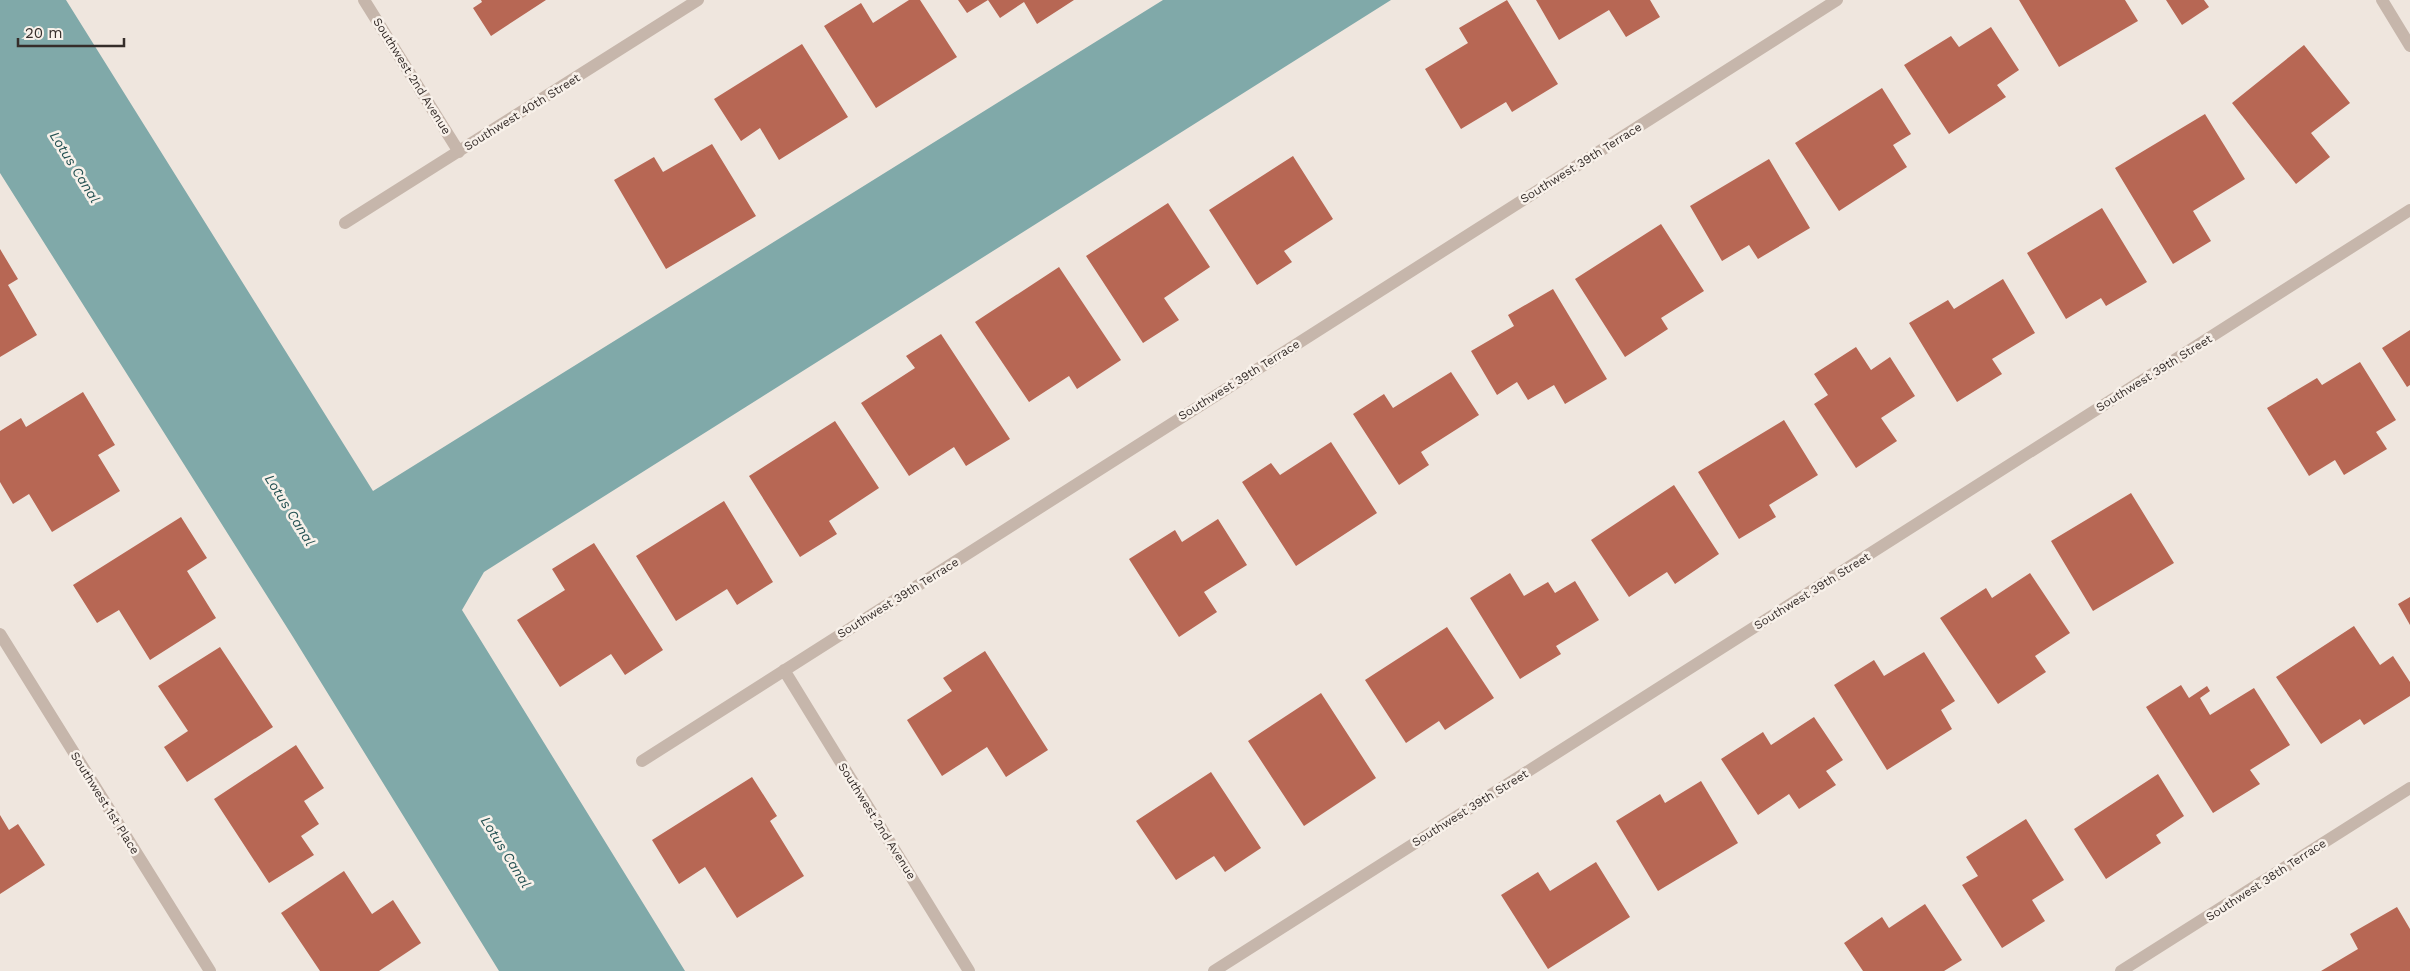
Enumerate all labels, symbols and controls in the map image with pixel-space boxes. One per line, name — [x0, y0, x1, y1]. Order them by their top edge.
scale bar — [18, 15, 124, 47]
street label: Southwest 2nd Avenue — [370, 15, 454, 137]
text: 20 m — [25, 24, 63, 42]
street label: Southwest 40th Street — [461, 70, 583, 154]
street label: Southwest 39th Terrace — [1518, 120, 1644, 206]
water label: Lotus Canal — [47, 128, 103, 206]
street label: Southwest 39th Street — [2093, 332, 2215, 414]
street label: Southwest 39th Terrace — [1176, 337, 1302, 423]
water label: Lotus Canal — [262, 471, 318, 549]
street label: Southwest 39th Street — [1751, 550, 1873, 632]
street label: Southwest 39th Terrace — [835, 555, 961, 641]
street label: Southwest 1st Place — [68, 749, 142, 857]
street label: Southwest 2nd Avenue — [835, 760, 919, 882]
street label: Southwest 39th Street — [1409, 767, 1531, 849]
water label: Lotus Canal — [478, 813, 534, 891]
street label: Southwest 38th Terrace — [2203, 836, 2329, 924]

